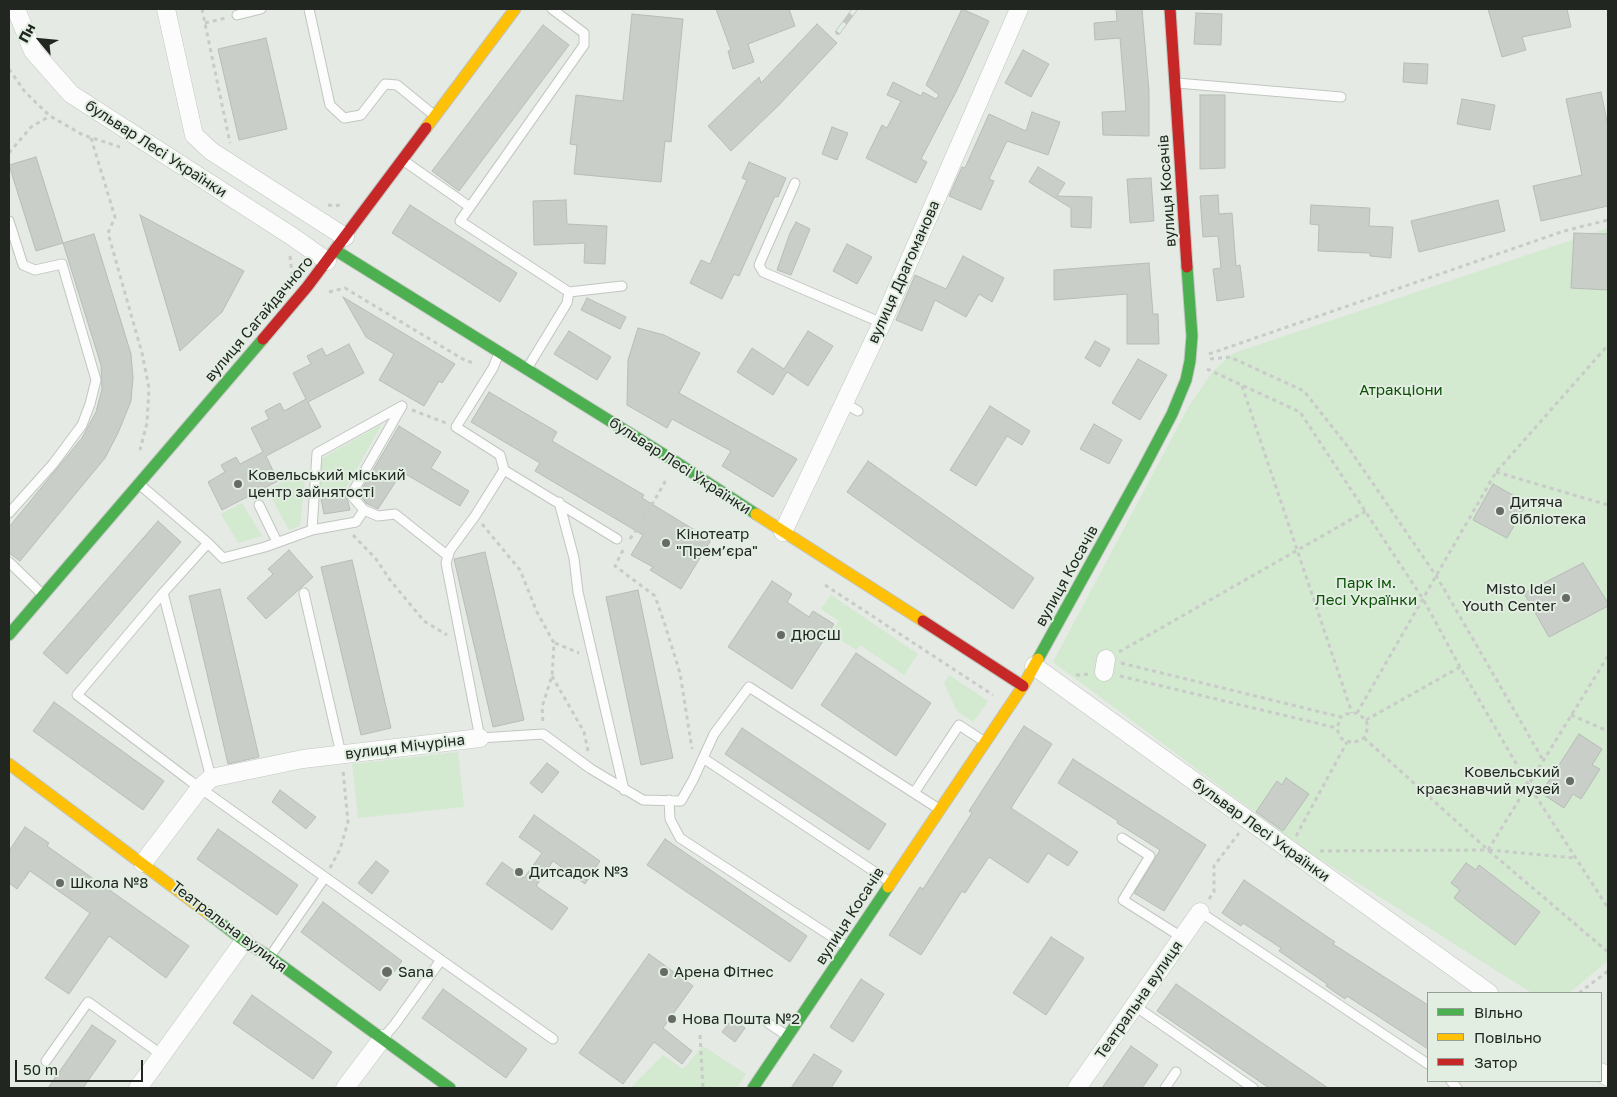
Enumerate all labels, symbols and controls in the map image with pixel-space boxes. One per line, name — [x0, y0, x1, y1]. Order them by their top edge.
north arrow — [15, 15, 65, 65]
text: Пн — [14, 20, 38, 45]
street label: бульвар Лесі Українки — [82, 96, 230, 202]
street label: вулиця Косачів — [1154, 134, 1180, 248]
street label: вулиця Драгоманова — [864, 198, 944, 346]
street label: вулиця Сагайдачного — [201, 252, 317, 386]
park label: Атракціони — [1359, 381, 1443, 399]
street label: бульвар Лесі Українки — [606, 413, 754, 519]
place label: Ковельський міський центр зайнятості — [248, 466, 406, 501]
marker: Ковельський міський центр зайнятості — [232, 478, 244, 490]
place label: Дитяча бібліотека — [1510, 493, 1586, 528]
marker: Дитяча бібліотека — [1494, 505, 1506, 517]
street label: вулиця Косачів — [1032, 522, 1102, 630]
place label: Кінотеатр "Прем’єра" — [676, 525, 758, 560]
marker: Кінотеатр "Прем’єра" — [660, 537, 672, 549]
park label: Парк ім. Лесі Українки — [1315, 574, 1417, 609]
place label: Misto Idei Youth Center — [1462, 580, 1556, 615]
marker: Misto Idei Youth Center — [1560, 592, 1572, 604]
place label: ДЮСШ — [791, 626, 841, 644]
marker: ДЮСШ — [775, 629, 787, 641]
street label: вулиця Мічуріна — [344, 731, 466, 763]
place label: Ковельський краєзнавчий музей — [1417, 763, 1560, 798]
street label: бульвар Лесі Українки — [1189, 774, 1333, 886]
marker: Ковельський краєзнавчий музей — [1564, 775, 1576, 787]
place label: Дитсадок №3 — [529, 863, 629, 881]
street label: вулиця Косачів — [812, 864, 888, 968]
marker: Дитсадок №3 — [513, 866, 525, 878]
place label: Школа №8 — [70, 874, 148, 892]
marker: Школа №8 — [54, 877, 66, 889]
street label: Театральна вулиця — [168, 878, 290, 976]
street label: Театральна вулиця — [1091, 937, 1187, 1063]
place label: Sana — [398, 963, 434, 981]
place label: Арена Фітнес — [674, 963, 774, 981]
marker: Sana — [380, 965, 394, 979]
marker: Арена Фітнес — [658, 966, 670, 978]
legend — [1427, 992, 1602, 1082]
text: Вільно — [1474, 1003, 1523, 1021]
place label: Нова Пошта №2 — [682, 1010, 800, 1028]
marker: Нова Пошта №2 — [666, 1013, 678, 1025]
text: Повільно — [1474, 1028, 1542, 1046]
scale bar — [18, 1050, 145, 1082]
text: Затор — [1474, 1053, 1517, 1071]
text: 50 m — [23, 1060, 58, 1078]

